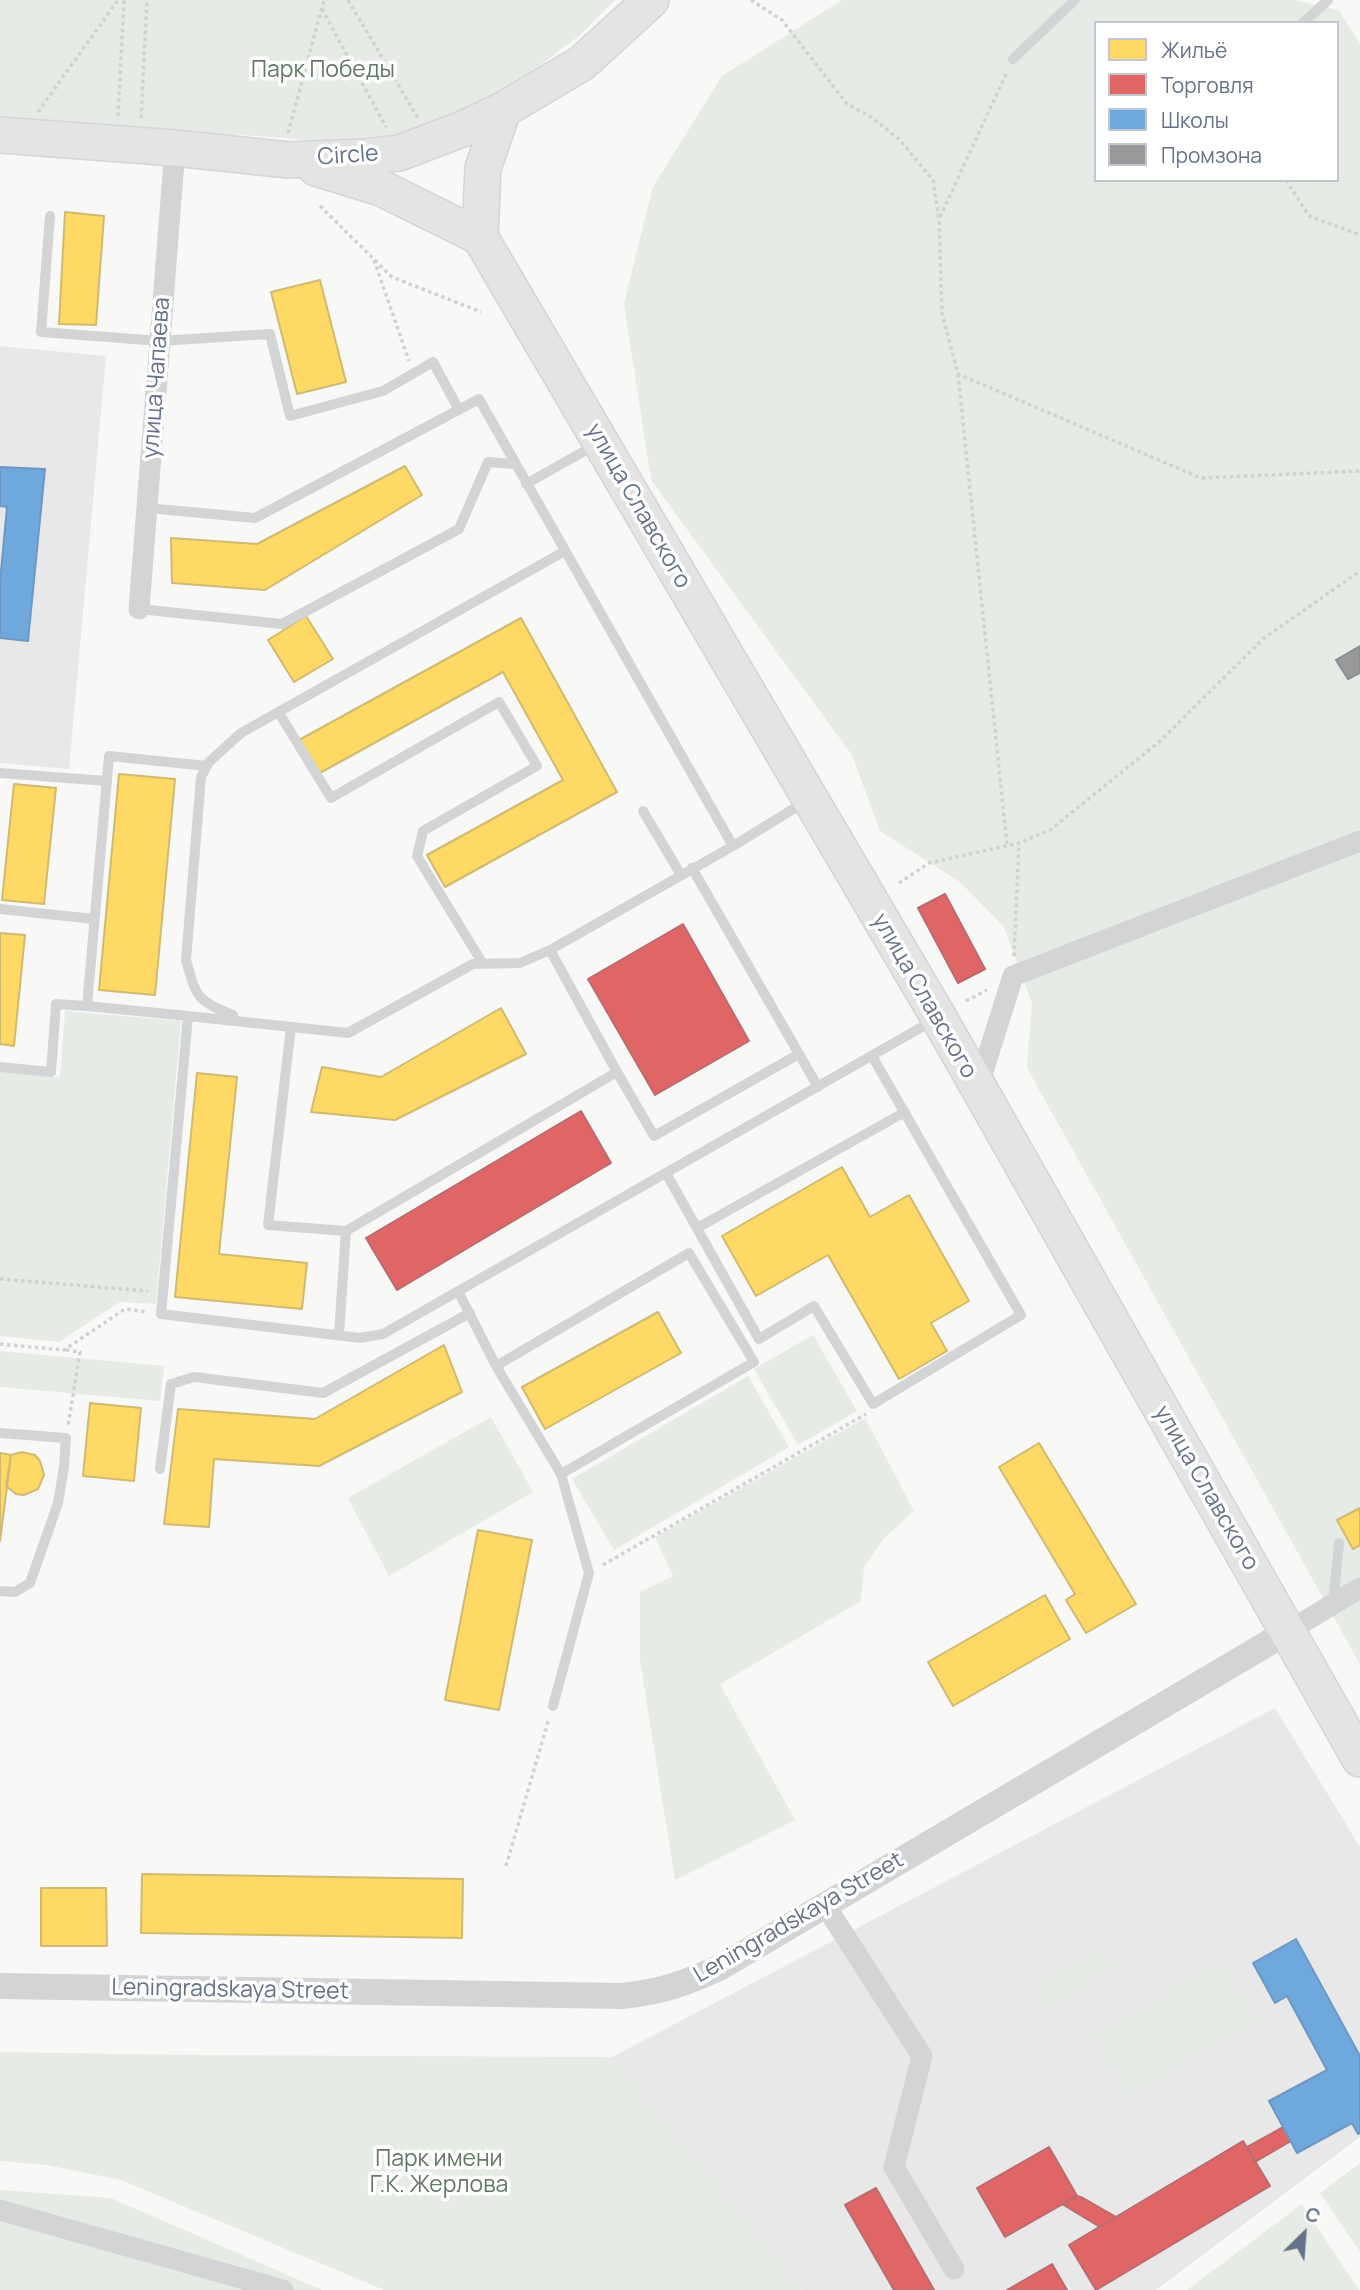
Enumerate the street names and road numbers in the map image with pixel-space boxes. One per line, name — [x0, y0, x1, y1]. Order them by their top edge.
street label: Circle — [317, 140, 379, 172]
street label: улица Чапаева — [138, 296, 176, 460]
street label: улица Славского — [580, 419, 696, 593]
street label: улица Славского — [866, 909, 982, 1083]
street label: улица Славского — [1148, 1401, 1264, 1575]
street label: Leningradskaya Street — [689, 1847, 909, 1989]
street label: Leningradskaya Street — [111, 1974, 349, 2006]

